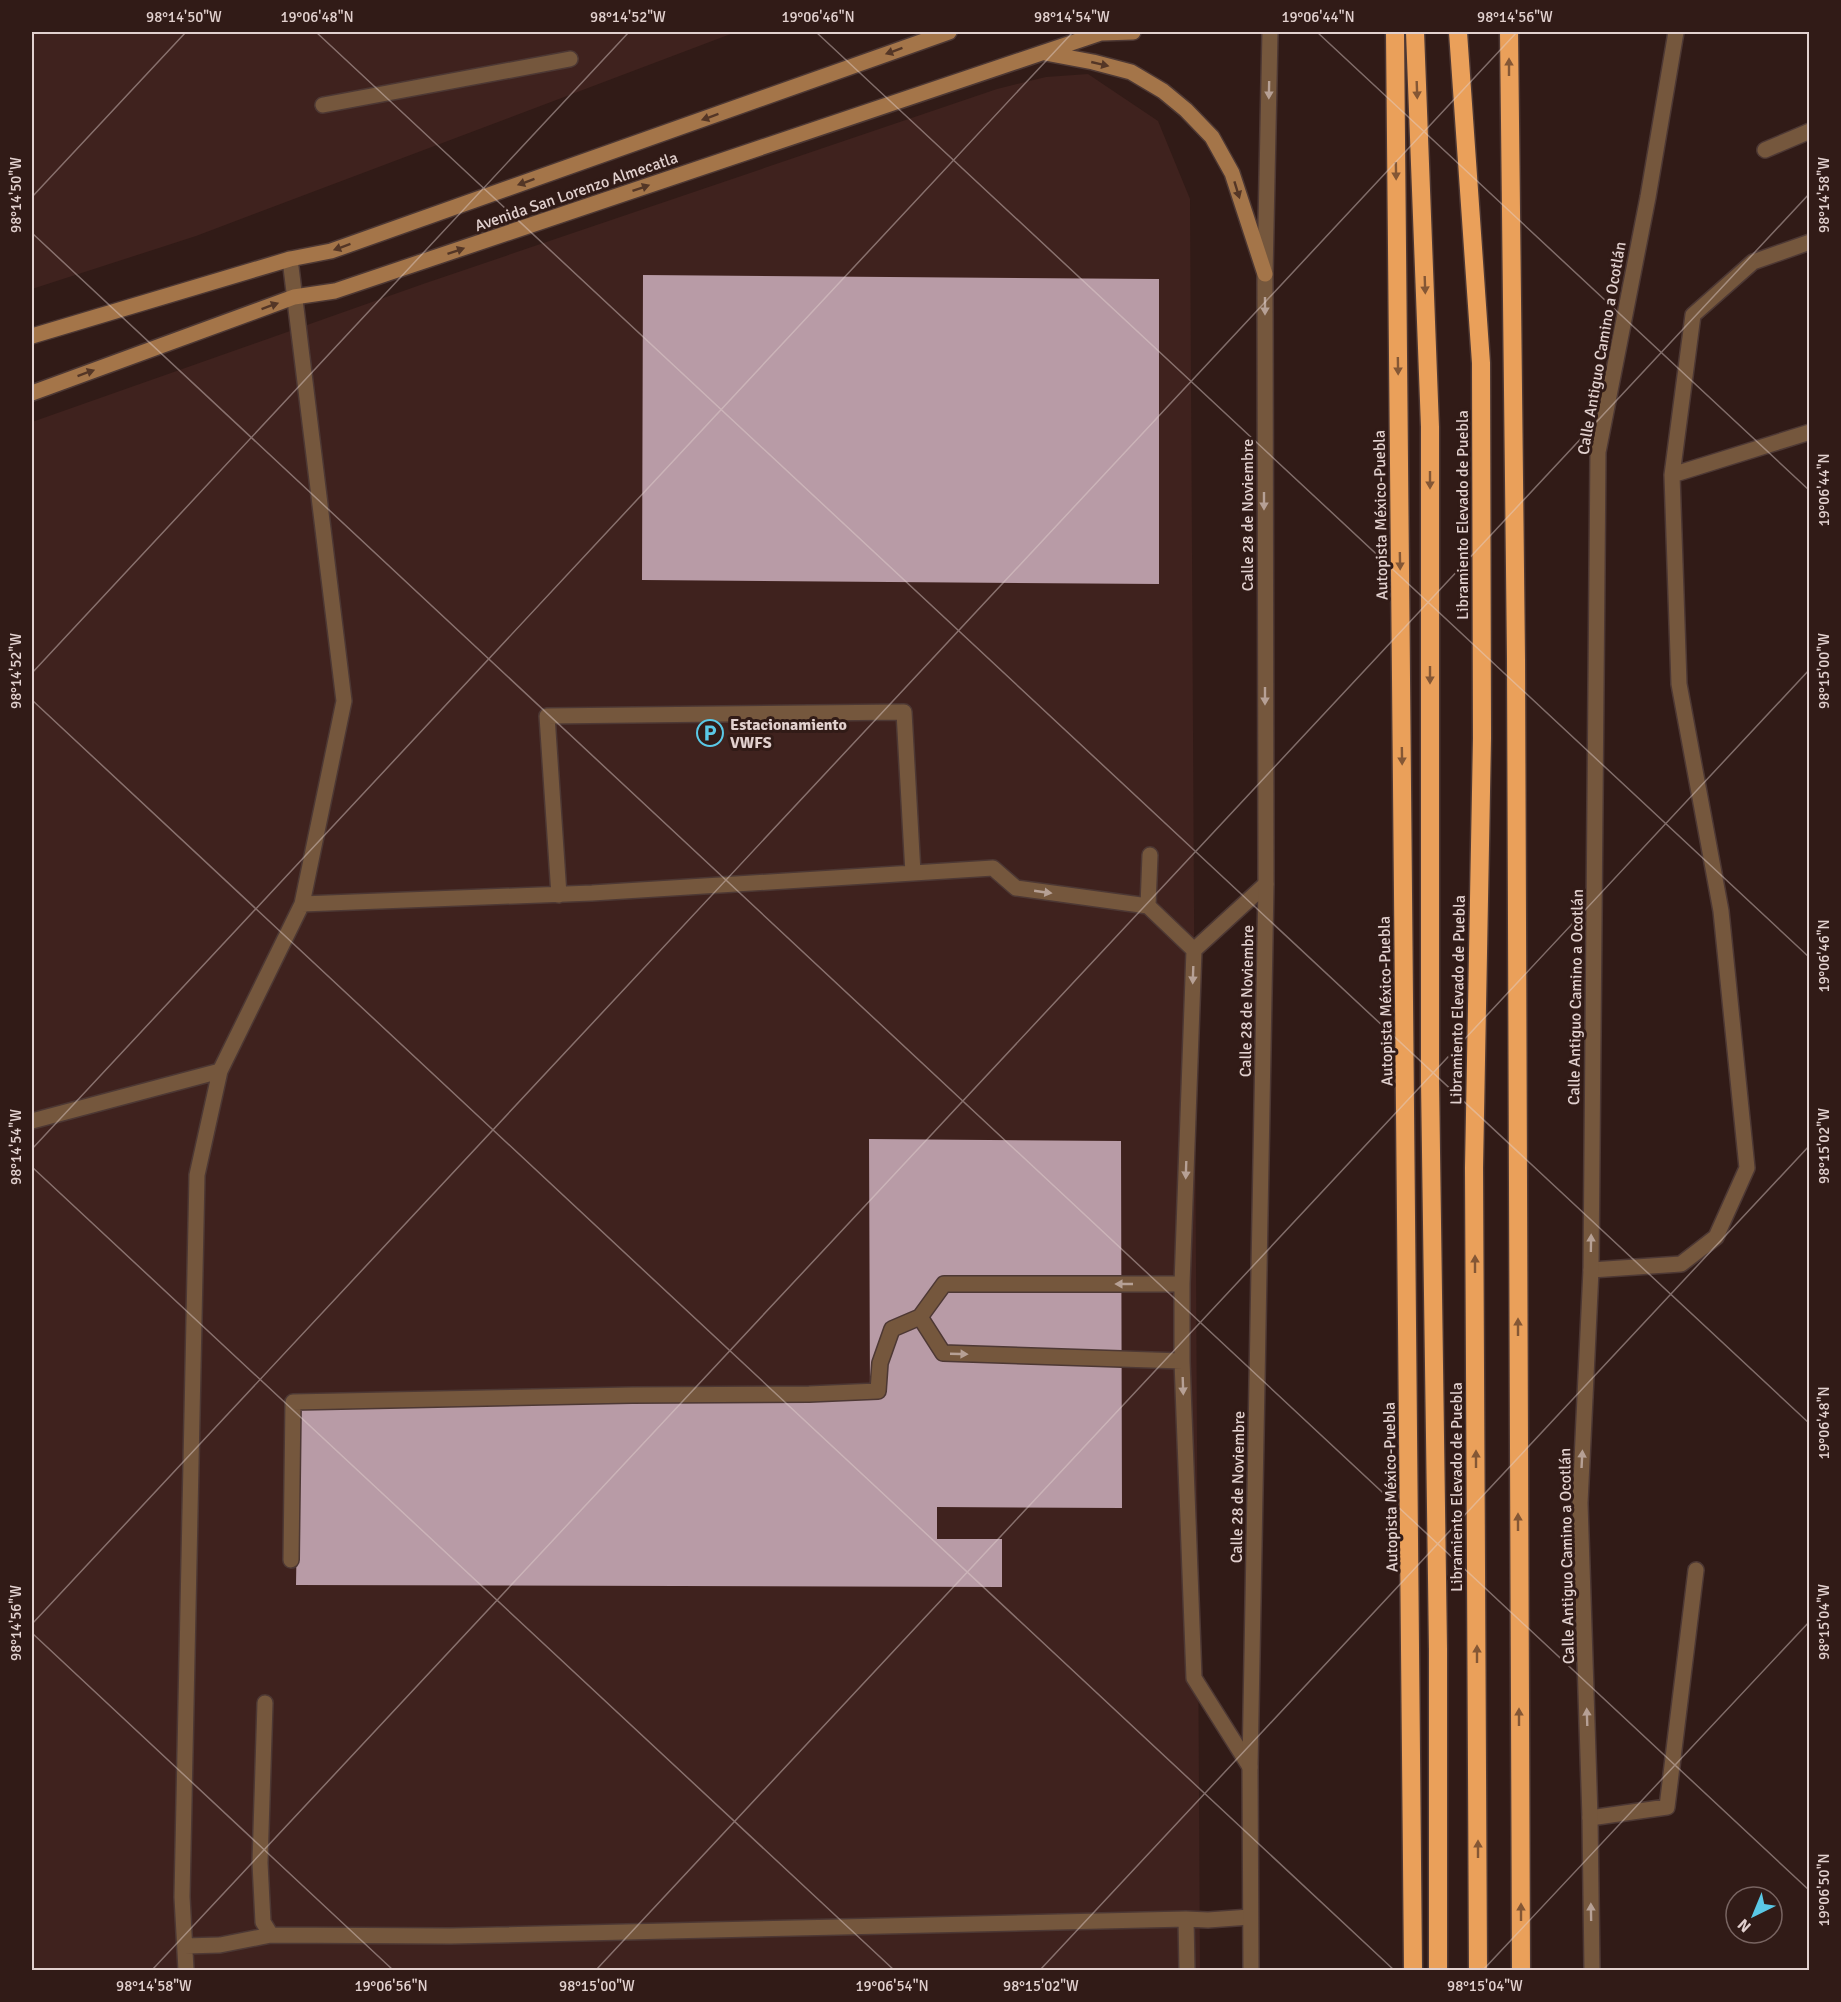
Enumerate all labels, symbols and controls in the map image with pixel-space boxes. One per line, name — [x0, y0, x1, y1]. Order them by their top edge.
text: 98°14'50"W — [146, 8, 222, 26]
text: 19°06'48"N — [280, 8, 354, 26]
text: 98°14'52"W — [590, 8, 666, 26]
text: 19°06'46"N — [781, 8, 855, 26]
text: 98°14'54"W — [1034, 8, 1110, 26]
text: 19°06'44"N — [1281, 8, 1355, 26]
text: 98°14'56"W — [1477, 8, 1553, 26]
one-way arrow — [884, 47, 902, 57]
one-way arrow — [1504, 58, 1514, 77]
one-way arrow — [1091, 59, 1109, 69]
one-way arrow — [1264, 80, 1273, 99]
one-way arrow — [1413, 80, 1422, 99]
one-way arrow — [701, 112, 719, 122]
street label: Avenida San Lorenzo Almecatla — [472, 148, 680, 236]
text: 98°14'50"W — [7, 157, 25, 233]
text: 98°14'58"W — [1815, 157, 1833, 233]
one-way arrow — [1391, 161, 1401, 180]
one-way arrow — [517, 178, 535, 187]
one-way arrow — [1233, 181, 1242, 199]
one-way arrow — [632, 183, 650, 193]
street label: Calle Antiguo Camino a Ocotlán — [1573, 240, 1631, 456]
one-way arrow — [333, 243, 351, 253]
one-way arrow — [447, 245, 465, 255]
one-way arrow — [1420, 275, 1429, 294]
one-way arrow — [1260, 296, 1270, 315]
one-way arrow — [261, 301, 279, 311]
one-way arrow — [1393, 356, 1403, 375]
one-way arrow — [78, 367, 96, 377]
street label: Libramiento Elevado de Puebla — [1453, 410, 1473, 620]
street label: Autopista México-Puebla — [1370, 430, 1392, 600]
street label: Calle 28 de Noviembre — [1238, 439, 1258, 591]
text: 19°06'44"N — [1815, 453, 1833, 527]
one-way arrow — [1425, 470, 1435, 489]
one-way arrow — [1259, 491, 1269, 510]
one-way arrow — [1395, 551, 1405, 570]
text: 98°14'52"W — [7, 633, 25, 709]
text: 98°15'00"W — [1815, 633, 1833, 709]
one-way arrow — [1425, 665, 1435, 684]
one-way arrow — [1260, 686, 1270, 705]
place label: Estacionamiento VWFS — [730, 715, 847, 753]
parking icon: Estacionamiento VWFS — [695, 718, 725, 748]
one-way arrow — [1397, 746, 1407, 765]
one-way arrow — [1034, 887, 1053, 896]
street label: Calle Antiguo Camino a Ocotlán — [1564, 889, 1588, 1105]
street label: Libramiento Elevado de Puebla — [1446, 895, 1470, 1105]
street label: Autopista México-Puebla — [1375, 916, 1397, 1086]
text: 19°06'46"N — [1815, 919, 1833, 993]
street label: Calle 28 de Noviembre — [1236, 925, 1258, 1077]
one-way arrow — [1189, 966, 1198, 985]
text: 98°15'02"W — [1815, 1108, 1833, 1184]
text: 98°14'54"W — [7, 1109, 25, 1185]
one-way arrow — [1182, 1161, 1191, 1180]
one-way arrow — [1586, 1234, 1596, 1253]
one-way arrow — [1470, 1254, 1479, 1273]
one-way arrow — [1114, 1279, 1133, 1289]
one-way arrow — [1513, 1318, 1523, 1337]
one-way arrow — [949, 1349, 968, 1358]
one-way arrow — [1178, 1377, 1187, 1396]
street label: Libramiento Elevado de Puebla — [1447, 1382, 1467, 1592]
text: 19°06'48"N — [1815, 1386, 1833, 1460]
street label: Autopista México-Puebla — [1380, 1402, 1402, 1572]
street label: Calle 28 de Noviembre — [1227, 1411, 1249, 1563]
street label: Calle Antiguo Camino a Ocotlán — [1555, 1448, 1579, 1664]
one-way arrow — [1471, 1449, 1481, 1468]
one-way arrow — [1578, 1450, 1587, 1469]
one-way arrow — [1513, 1513, 1523, 1532]
text: 98°15'04"W — [1815, 1584, 1833, 1660]
text: 98°14'56"W — [7, 1585, 25, 1661]
one-way arrow — [1472, 1644, 1482, 1663]
one-way arrow — [1514, 1708, 1524, 1727]
one-way arrow — [1582, 1708, 1591, 1727]
one-way arrow — [1473, 1839, 1483, 1858]
text: 19°06'50"N — [1815, 1853, 1833, 1927]
north arrow — [1724, 1885, 1784, 1945]
one-way arrow — [1516, 1903, 1526, 1922]
one-way arrow — [1586, 1903, 1596, 1922]
text: N — [1734, 1914, 1755, 1936]
text: 98°14'58"W — [116, 1977, 192, 1995]
text: 19°06'56"N — [354, 1977, 428, 1995]
text: 98°15'00"W — [559, 1977, 635, 1995]
text: 19°06'54"N — [855, 1977, 929, 1995]
text: 98°15'02"W — [1003, 1977, 1079, 1995]
text: 98°15'04"W — [1447, 1977, 1523, 1995]

